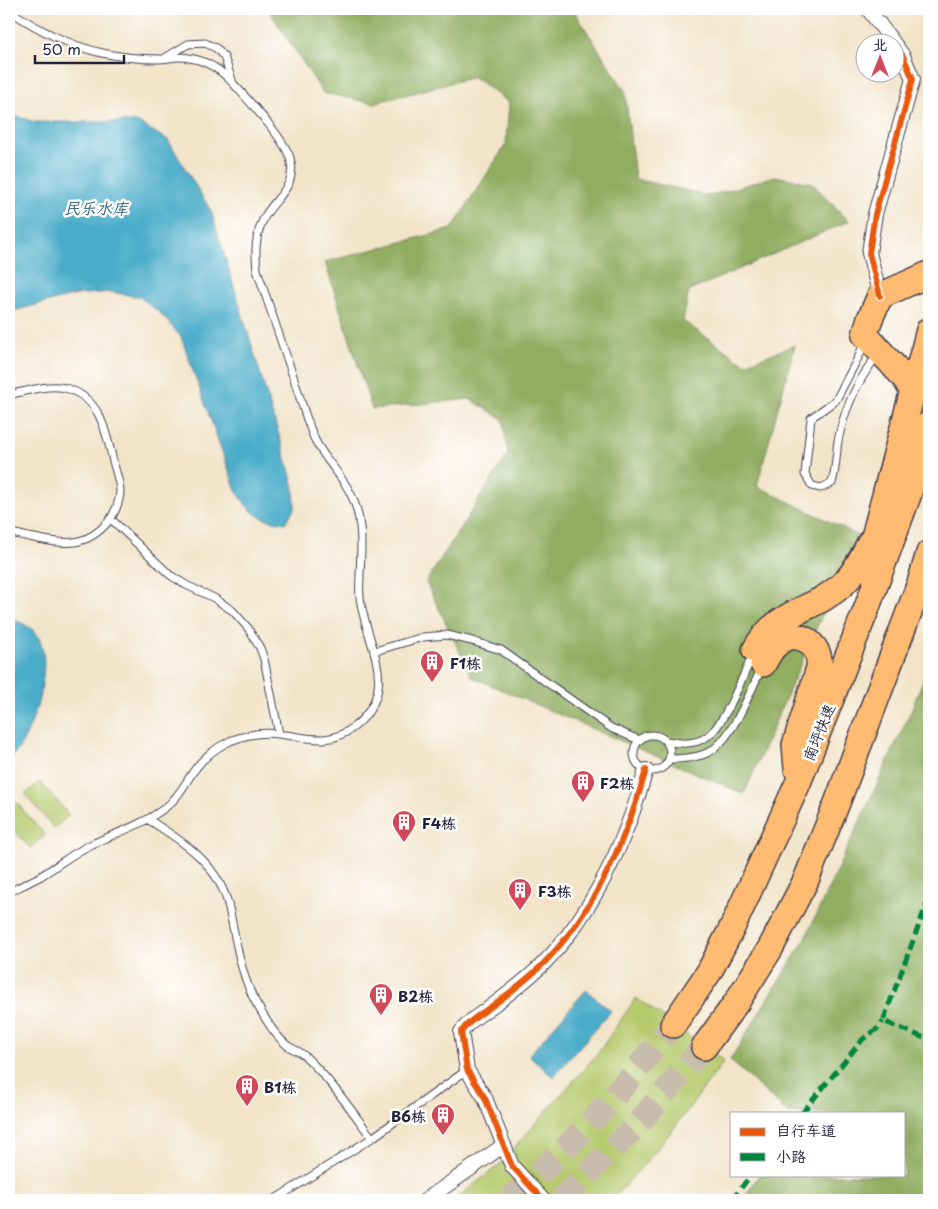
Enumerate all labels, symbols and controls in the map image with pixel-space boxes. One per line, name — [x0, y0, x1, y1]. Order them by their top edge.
scale bar — [35, 32, 124, 64]
north arrow — [856, 32, 906, 82]
text: 北 — [873, 34, 887, 55]
text: 50 m — [42, 37, 81, 60]
water label: 民乐水库 — [64, 195, 130, 219]
building icon: F1栋 — [419, 649, 445, 683]
place label: F1栋 — [450, 651, 481, 674]
street label: 南坪快速 — [796, 700, 840, 764]
building icon: F2栋 — [570, 769, 596, 803]
place label: F2栋 — [600, 771, 634, 794]
building icon: F4栋 — [391, 809, 417, 843]
place label: F4栋 — [422, 811, 456, 834]
building icon: F3栋 — [507, 877, 533, 911]
place label: F3栋 — [538, 879, 572, 902]
building icon: B2栋 — [368, 982, 394, 1016]
place label: B2栋 — [398, 984, 433, 1007]
building icon: B1栋 — [234, 1073, 260, 1107]
place label: B1栋 — [264, 1075, 296, 1098]
building icon: B6栋 — [430, 1102, 456, 1136]
place label: B6栋 — [391, 1104, 426, 1127]
legend — [730, 1112, 906, 1176]
text: 自行车道 — [776, 1118, 836, 1141]
text: 小路 — [776, 1144, 806, 1167]

